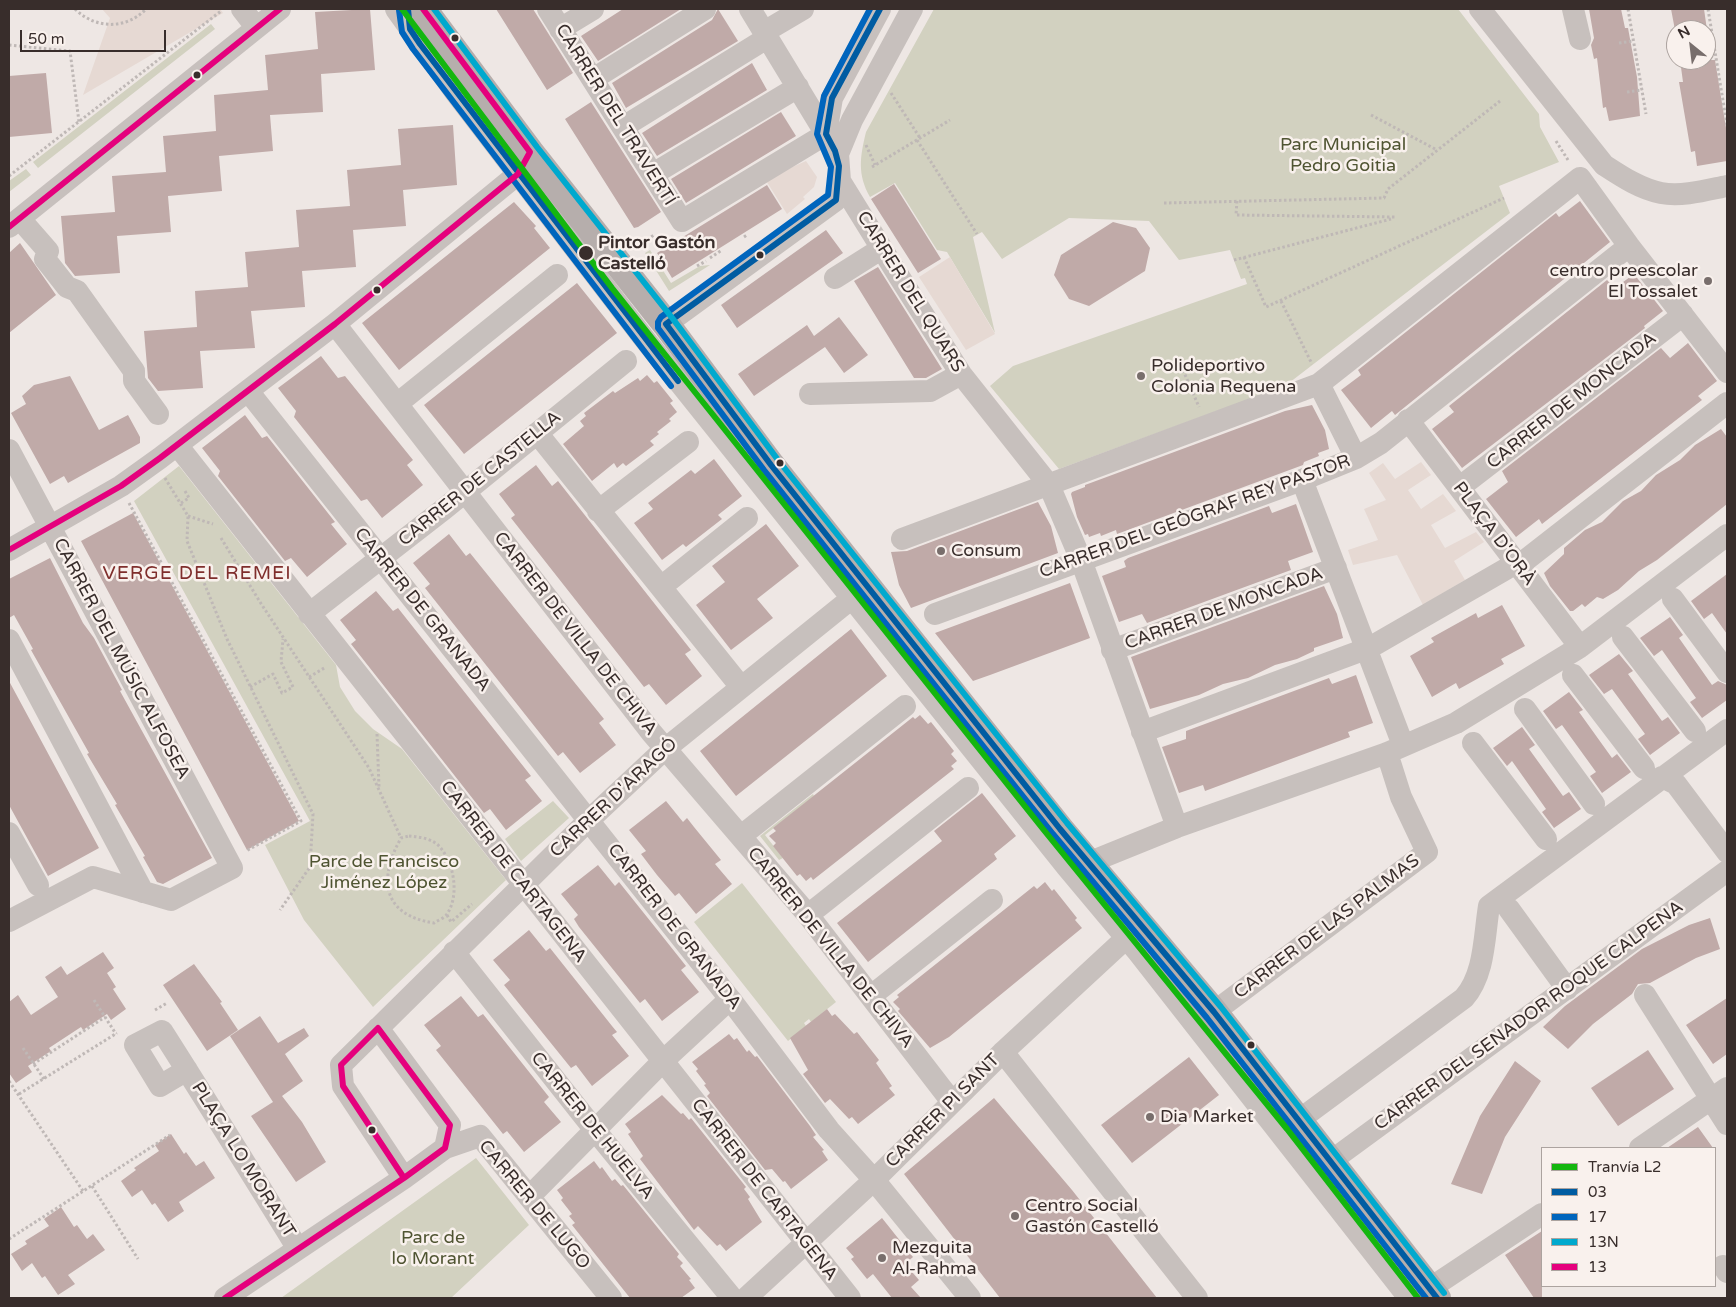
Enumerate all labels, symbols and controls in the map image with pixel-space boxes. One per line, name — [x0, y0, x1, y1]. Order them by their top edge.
scale bar — [22, 20, 169, 52]
street label: CARRER DEL TRAVERTÍ — [550, 20, 680, 210]
north arrow — [1666, 20, 1716, 70]
text: N — [1675, 22, 1693, 42]
text: 50 m — [28, 30, 65, 48]
unlabelled marker — [450, 33, 460, 43]
unlabelled marker — [192, 70, 202, 80]
park label: Parc Municipal Pedro Goitia — [1280, 134, 1406, 176]
street label: CARRER DEL QUARS — [852, 207, 968, 377]
place label: Pintor Gastón Castelló — [598, 232, 715, 274]
marker: Pintor Gastón Castelló — [577, 244, 595, 262]
unlabelled marker — [755, 250, 765, 260]
place label: centro preescolar El Tossalet — [1549, 260, 1698, 302]
marker: centro preescolar El Tossalet — [1702, 275, 1714, 287]
unlabelled marker — [372, 285, 382, 295]
street label: CARRER DE MONCADA — [1483, 328, 1661, 474]
place label: Polideportivo Colonia Requena — [1151, 355, 1296, 398]
marker: Polideportivo Colonia Requena — [1135, 370, 1147, 382]
street label: CARRER DE CASTELLA — [394, 407, 566, 551]
street label: CARRER DEL GEÒGRAF REY PASTOR — [1037, 451, 1353, 583]
unlabelled marker — [775, 458, 785, 468]
street label: PLAÇA D'ORÀ — [1448, 478, 1540, 590]
street label: CARRER DE GRANADA — [349, 524, 495, 696]
street label: CARRER DE VILLA DE CHIVA — [489, 528, 661, 740]
street label: CARRER DEL MÚSIC ALFOSEA — [48, 535, 194, 783]
place label: Consum — [951, 540, 1021, 562]
marker: Consum — [935, 545, 947, 557]
district label: VERGE DEL REMEI — [101, 563, 293, 585]
street label: CARRER DE MONCADA — [1122, 563, 1326, 655]
street label: CARRER D'ARAGÓ — [546, 734, 682, 862]
street label: CARRER DE CARTAGENA — [435, 777, 591, 967]
street label: CARRER DE GRANADA — [602, 840, 746, 1014]
street label: CARRER DE VILLA DE CHIVA — [742, 843, 918, 1053]
street label: CARRER DE LAS PALMAS — [1230, 850, 1424, 1004]
park label: Parc de Francisco Jiménez López — [309, 851, 459, 894]
street label: CARRER DEL SENADOR ROQUE CALPENA — [1370, 897, 1688, 1135]
unlabelled marker — [1246, 1040, 1256, 1050]
street label: CARRER DE HUELVA — [526, 1048, 658, 1204]
street label: CARRER PI SANT — [881, 1049, 1005, 1173]
street label: PLAÇA LO MORANT — [186, 1078, 300, 1242]
street label: CARRER DE CARTAGENA — [686, 1095, 842, 1285]
place label: Dia Market — [1160, 1106, 1254, 1128]
marker: Dia Market — [1144, 1111, 1156, 1123]
unlabelled marker — [367, 1125, 377, 1135]
street label: CARRER DE LUGO — [474, 1136, 594, 1274]
legend — [1541, 1147, 1716, 1287]
text: Tranvía L2 — [1588, 1158, 1662, 1176]
text: 03 — [1588, 1183, 1607, 1201]
place label: Centro Social Gastón Castelló — [1025, 1195, 1159, 1238]
text: 17 — [1588, 1208, 1607, 1226]
marker: Centro Social Gastón Castelló — [1009, 1210, 1021, 1222]
park label: Parc de lo Morant — [392, 1227, 474, 1270]
text: 13N — [1588, 1233, 1619, 1251]
place label: Mezquita Al-Rahma — [892, 1237, 977, 1280]
marker: Mezquita Al-Rahma — [876, 1252, 888, 1264]
text: 13 — [1588, 1258, 1607, 1276]

